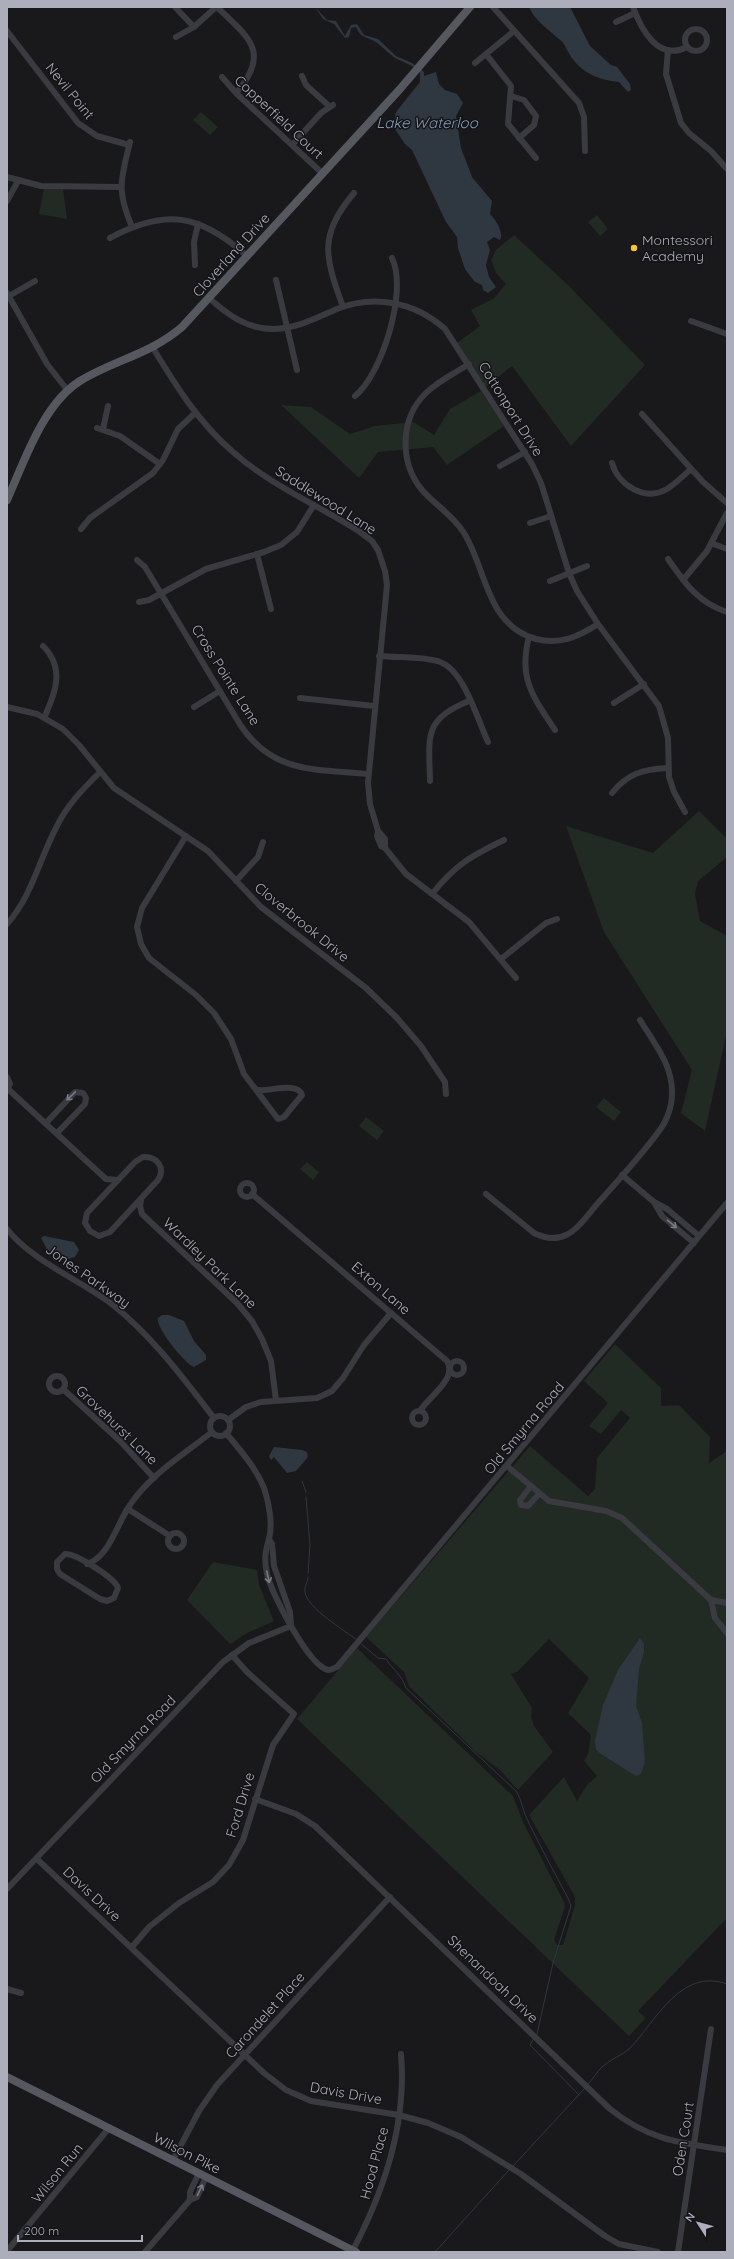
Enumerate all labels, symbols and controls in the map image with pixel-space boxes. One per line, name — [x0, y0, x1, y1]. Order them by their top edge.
street label: Nevil Point — [42, 59, 99, 123]
street label: Copperfield Court — [231, 71, 327, 163]
water label: Lake Waterloo — [376, 113, 479, 132]
street label: Cloverland Drive — [188, 209, 274, 301]
place label: Montessori Academy — [642, 231, 713, 265]
marker: Montessori Academy — [629, 243, 639, 253]
street label: Cottonport Drive — [475, 358, 547, 460]
street label: Saddlewood Lane — [272, 462, 380, 538]
street label: Cross Pointe Lane — [188, 621, 264, 729]
street label: Cloverbrook Drive — [251, 878, 353, 966]
one-way arrow — [66, 1092, 76, 1101]
street label: Wardley Park Lane — [159, 1214, 261, 1312]
one-way arrow — [666, 1220, 677, 1229]
street label: Jones Parkway — [42, 1240, 134, 1312]
street label: Exton Lane — [348, 1257, 414, 1319]
street label: Old Smyrna Road — [480, 1378, 568, 1478]
street label: Grovehurst Lane — [72, 1381, 162, 1469]
one-way arrow — [264, 1570, 272, 1583]
street label: Old Smyrna Road — [87, 1691, 179, 1787]
street label: Ford Drive — [222, 1770, 258, 1840]
street label: Davis Drive — [59, 1863, 125, 1925]
street label: Shenandoah Drive — [444, 1931, 542, 2027]
street label: Carondelet Place — [221, 1968, 309, 2062]
street label: Davis Drive — [309, 2078, 384, 2108]
street label: Oden Court — [668, 2100, 698, 2177]
street label: Hood Place — [356, 2125, 392, 2201]
street label: Wilson Pike — [150, 2128, 224, 2178]
street label: Wilson Run — [27, 2139, 87, 2207]
one-way arrow — [197, 2185, 204, 2197]
north arrow — [678, 2203, 718, 2243]
text: N — [682, 2210, 698, 2225]
scale bar — [18, 2217, 142, 2243]
text: 200 m — [24, 2223, 59, 2238]

